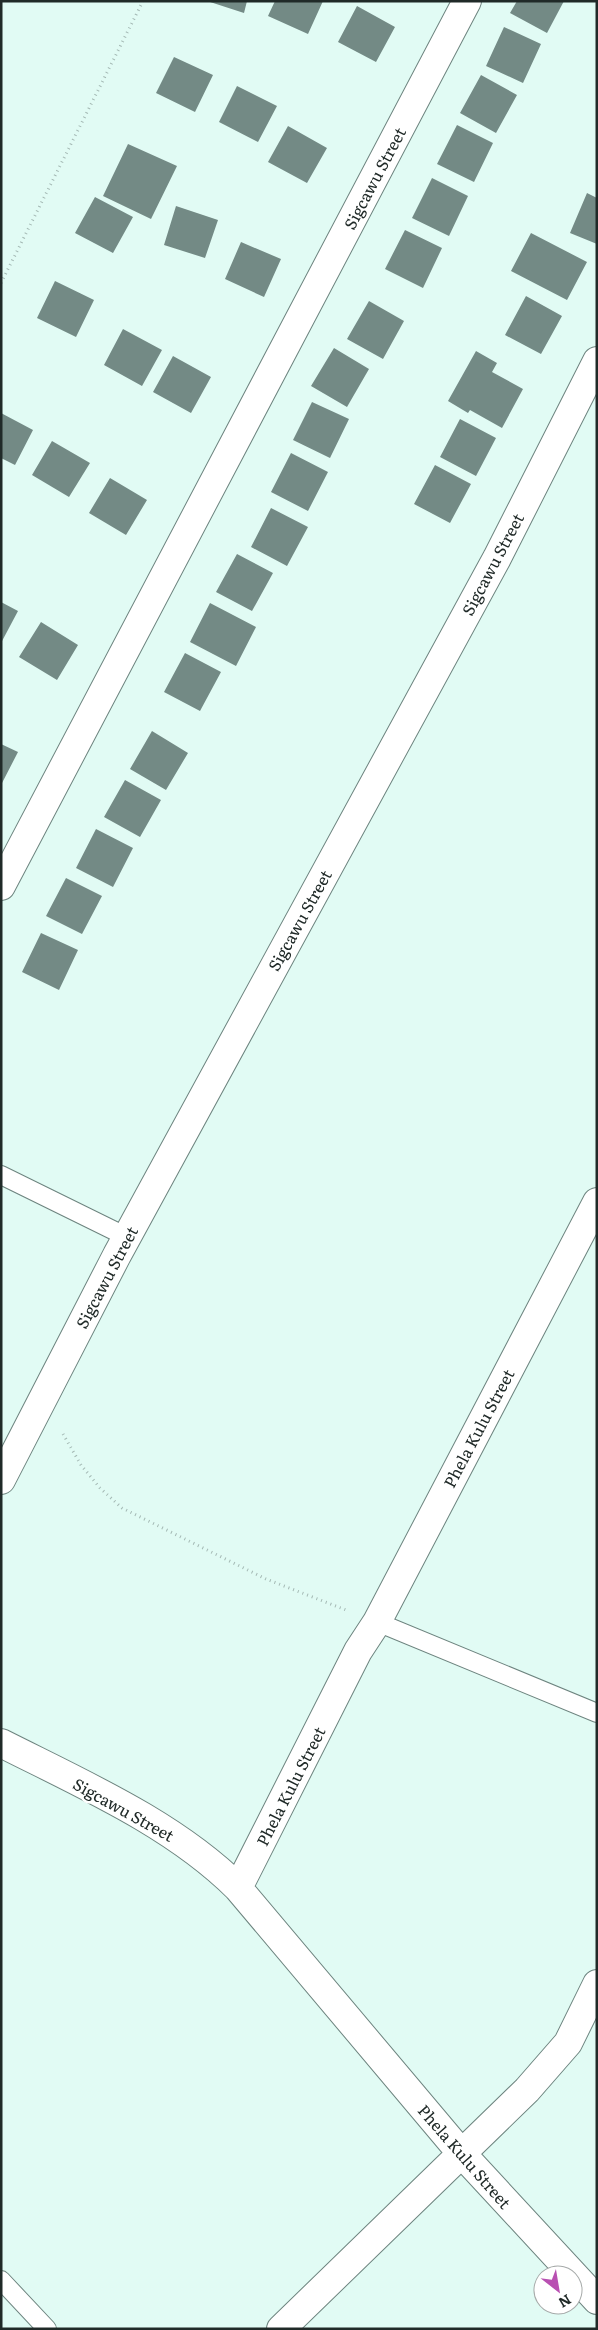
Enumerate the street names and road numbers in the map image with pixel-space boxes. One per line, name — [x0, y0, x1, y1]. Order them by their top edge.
street label: Sigcawu Street — [337, 122, 411, 233]
street label: Sigcawu Street — [455, 508, 529, 619]
street label: Sigcawu Street — [261, 865, 337, 975]
street label: Sigcawu Street — [69, 1221, 143, 1332]
street label: Phela Kulu Street — [437, 1364, 520, 1492]
street label: Phela Kulu Street — [250, 1722, 331, 1850]
street label: Sigcawu Street — [69, 1771, 179, 1847]
street label: Phela Kulu Street — [413, 2099, 517, 2214]

